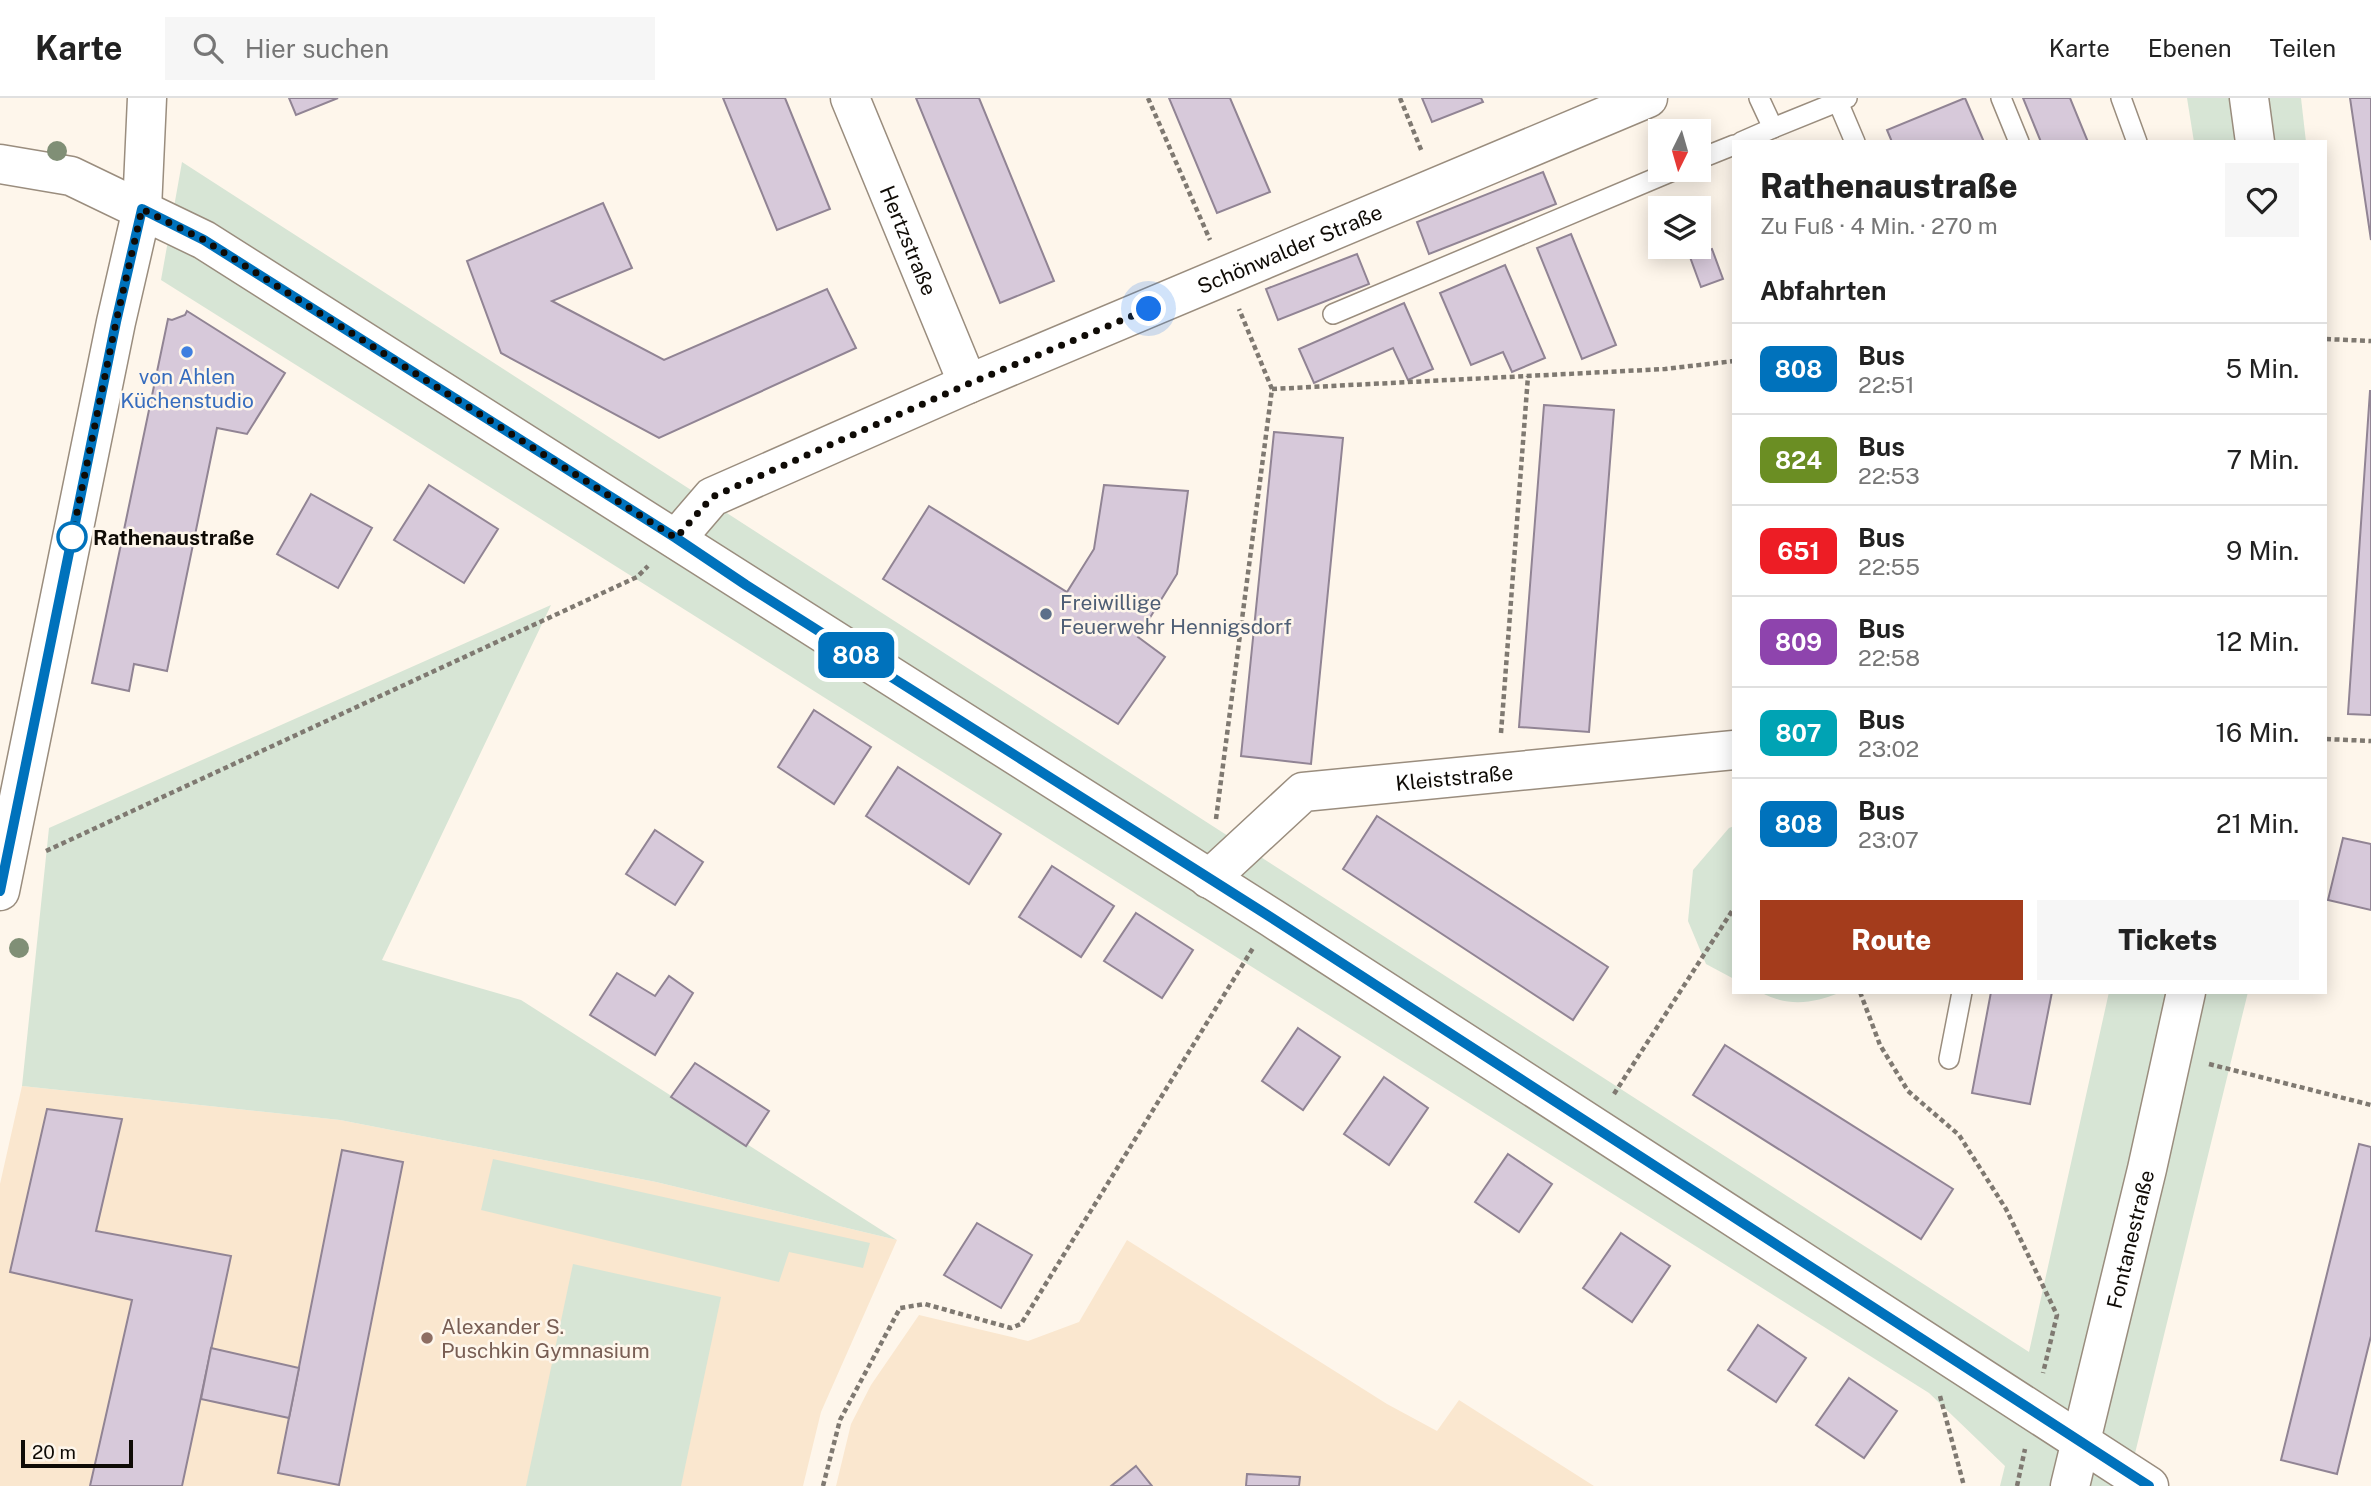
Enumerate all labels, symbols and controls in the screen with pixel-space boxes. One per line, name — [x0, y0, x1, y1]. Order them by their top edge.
search box — [165, 17, 655, 80]
text: Karte — [35, 29, 123, 67]
icon: search — [189, 29, 227, 67]
text: Hier suchen — [245, 33, 389, 64]
text: Karte — [2049, 34, 2110, 62]
text: Ebenen — [2148, 34, 2232, 62]
text: Teilen — [2270, 34, 2336, 62]
north arrow — [1648, 119, 1712, 182]
map controls — [1648, 119, 1711, 259]
button: heart — [2225, 163, 2299, 237]
text: Rathenaustraße — [1760, 167, 2018, 205]
street label: Hertzstraße — [875, 182, 942, 299]
button: layers — [1648, 196, 1711, 259]
street label: Schönwalder Straße — [1193, 199, 1386, 299]
text: Zu Fuß · 4 Min. · 270 m — [1760, 212, 1998, 239]
text: Abfahrten — [1760, 275, 1886, 306]
your location — [1131, 291, 1166, 326]
text: Bus — [1858, 340, 1905, 371]
marker: von Ahlen Küchenstudio — [179, 344, 195, 360]
text: 5 Min. — [2226, 353, 2299, 384]
text: 808 — [1775, 355, 1822, 383]
place label: von Ahlen Küchenstudio — [120, 364, 254, 413]
text: 22:51 — [1858, 371, 1915, 398]
text: Bus — [1858, 431, 1905, 462]
text: 7 Min. — [2227, 444, 2299, 475]
text: 824 — [1775, 446, 1822, 474]
text: 22:53 — [1858, 462, 1920, 489]
marker: Rathenaustraße — [57, 522, 87, 552]
text: Bus — [1858, 522, 1905, 553]
place label: Rathenaustraße — [93, 525, 254, 550]
text: 9 Min. — [2226, 535, 2299, 566]
text: 651 — [1777, 537, 1820, 565]
text: 22:55 — [1858, 553, 1920, 580]
place label: Freiwillige Feuerwehr Hennigsdorf — [1060, 590, 1292, 639]
marker: Freiwillige Feuerwehr Hennigsdorf — [1038, 606, 1054, 622]
text: Bus — [1858, 613, 1905, 644]
text: 12 Min. — [2216, 626, 2299, 657]
text: 809 — [1775, 628, 1822, 656]
line badge: 808 — [816, 632, 896, 678]
text: 808 — [832, 641, 880, 669]
text: 22:58 — [1858, 644, 1920, 671]
text: Bus — [1858, 704, 1905, 735]
text: 16 Min. — [2215, 717, 2299, 748]
text: 807 — [1775, 719, 1822, 747]
text: 23:02 — [1858, 735, 1919, 762]
street label: Kleiststraße — [1394, 759, 1514, 795]
text: Bus — [1858, 795, 1905, 826]
text: 21 Min. — [2216, 808, 2299, 839]
text: 808 — [1775, 810, 1822, 838]
text: 23:07 — [1858, 826, 1919, 853]
button: Route — [1760, 900, 2023, 980]
button: Tickets — [2037, 900, 2299, 980]
street label: Fontanestraße — [2101, 1167, 2159, 1311]
place label: Alexander S. Puschkin Gymnasium — [441, 1314, 650, 1363]
marker: Alexander S. Puschkin Gymnasium — [419, 1330, 435, 1346]
scale bar — [21, 1437, 133, 1469]
text: 20 m — [32, 1441, 76, 1463]

